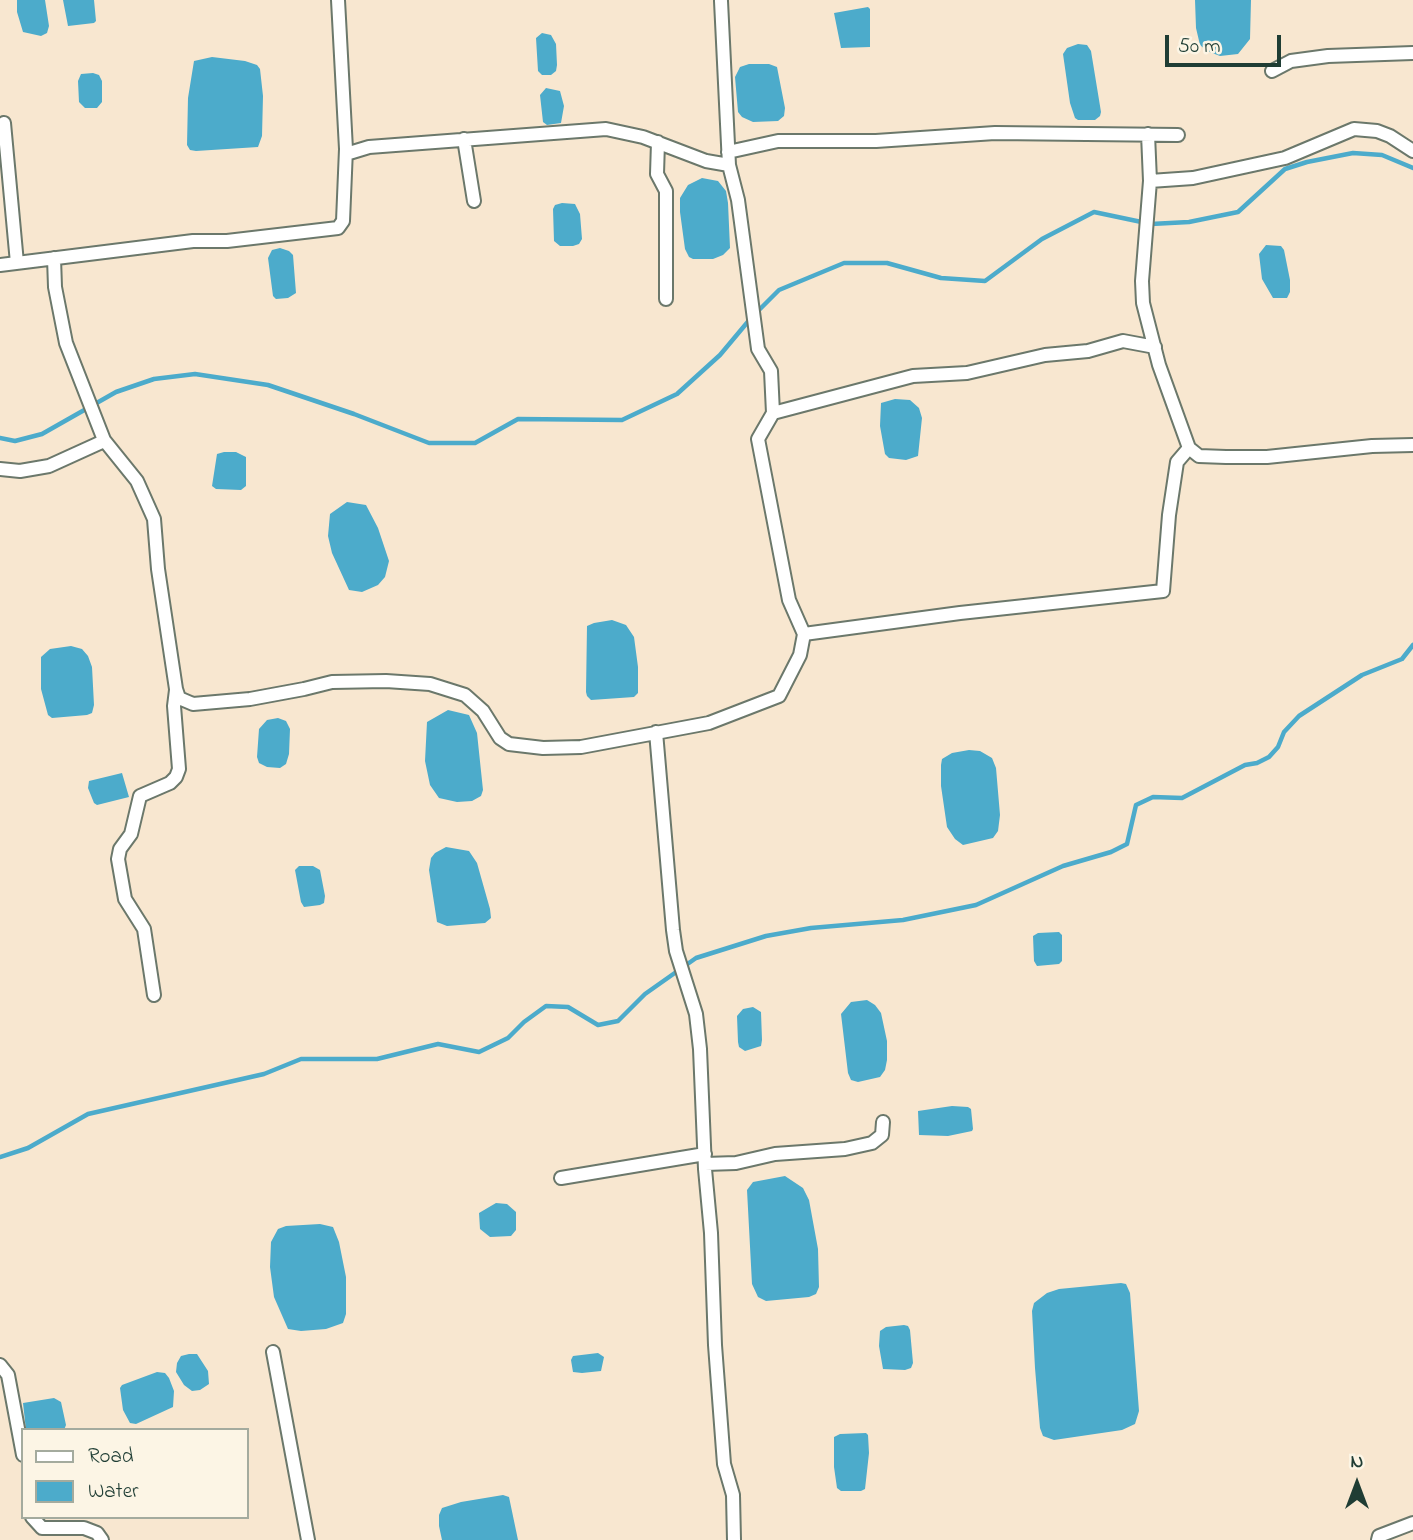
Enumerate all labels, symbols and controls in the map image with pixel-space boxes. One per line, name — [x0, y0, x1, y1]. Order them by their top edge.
scale bar — [1168, 21, 1284, 65]
text: 50 m — [1178, 32, 1221, 62]
legend — [21, 1428, 248, 1519]
text: Road — [88, 1442, 134, 1472]
north arrow — [1322, 1449, 1392, 1519]
text: N — [1351, 1449, 1363, 1476]
text: Water — [88, 1477, 139, 1507]

